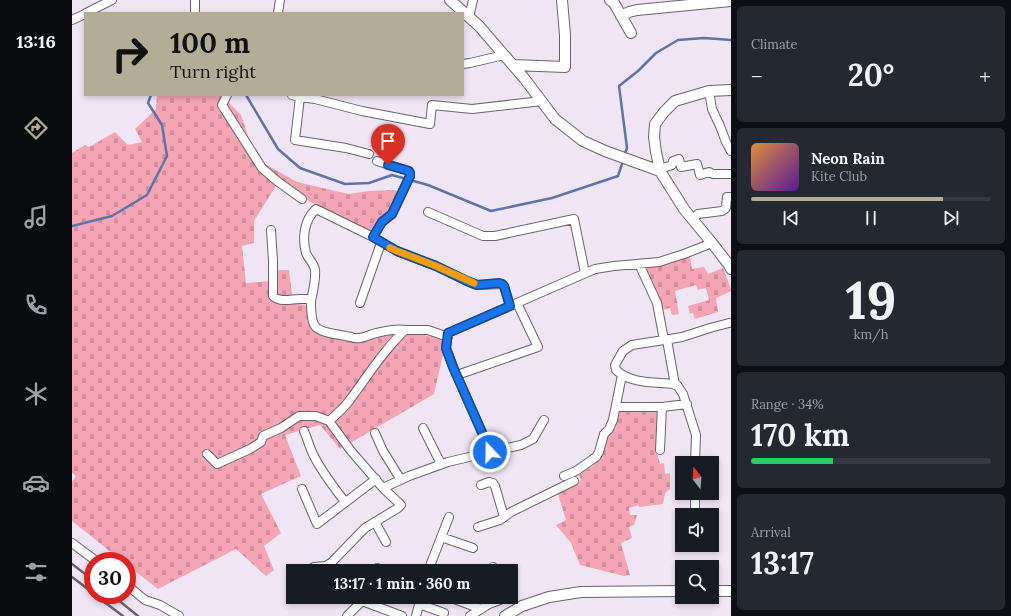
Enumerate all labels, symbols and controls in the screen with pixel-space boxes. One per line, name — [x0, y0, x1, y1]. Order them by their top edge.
text: 100 m — [170, 25, 250, 61]
icon: right — [104, 28, 156, 80]
text: 13:16 — [16, 30, 56, 53]
text: Climate — [751, 36, 798, 53]
text: 20° — [848, 56, 894, 94]
text: Turn right — [170, 60, 256, 83]
text: − — [751, 62, 763, 90]
text: + — [979, 62, 991, 90]
icon: directions — [22, 114, 50, 142]
pin — [371, 124, 405, 165]
icon: arrive — [377, 130, 399, 152]
text: Neon Rain — [811, 149, 885, 168]
text: Kite Club — [811, 168, 867, 185]
icon: music — [22, 203, 50, 231]
icon: previous — [780, 207, 802, 229]
icon: pause — [860, 207, 882, 229]
icon: next — [940, 207, 962, 229]
text: 19 — [845, 267, 897, 333]
icon: phone — [22, 291, 50, 319]
text: km/h — [853, 326, 889, 343]
icon: climate — [22, 380, 50, 408]
text: Range · 34% — [751, 396, 824, 413]
text: 170 km — [751, 416, 850, 454]
position arrow — [469, 431, 511, 473]
north arrow — [675, 456, 719, 500]
map controls — [675, 456, 719, 604]
icon: car — [22, 469, 50, 497]
button: sound — [675, 508, 719, 552]
text: Arrival — [751, 524, 791, 541]
text: 13:17 — [751, 544, 814, 582]
speed limit sign: 30 — [84, 552, 136, 604]
icon: filters — [22, 558, 50, 586]
button: search — [675, 560, 719, 604]
text: 13:17 · 1 min · 360 m — [334, 574, 470, 593]

